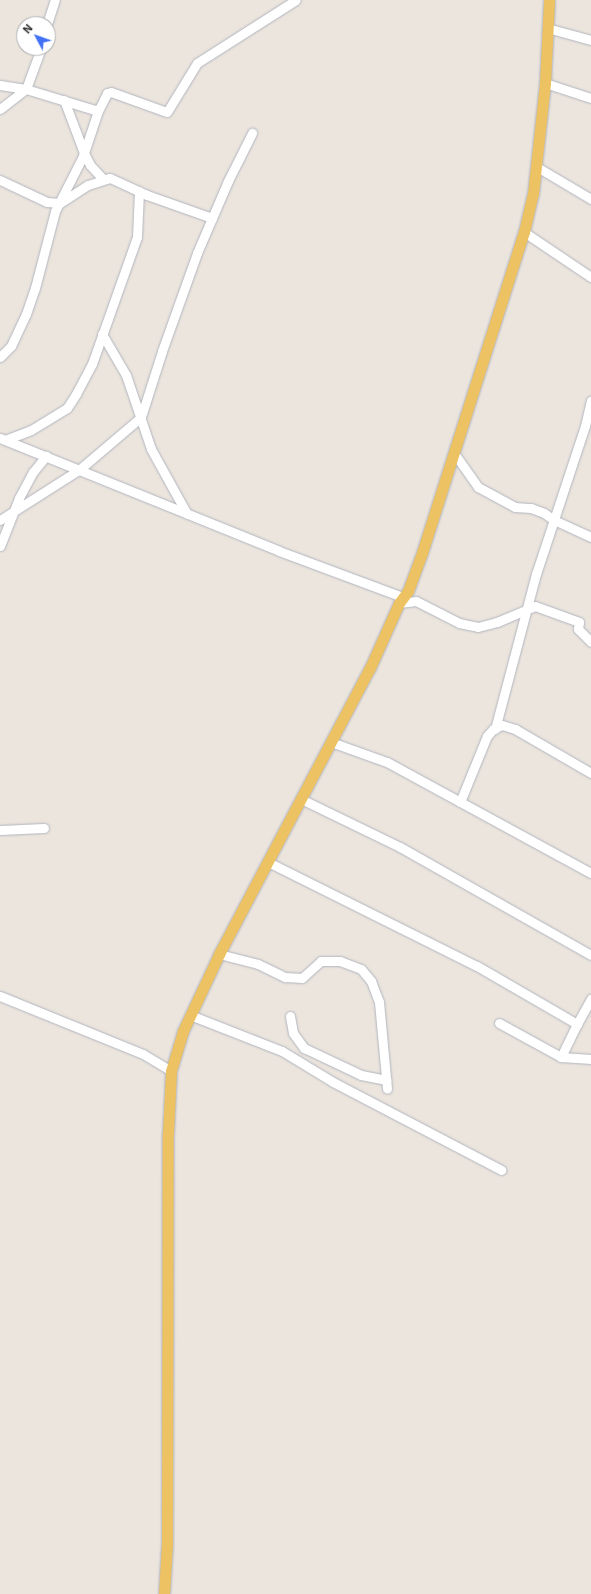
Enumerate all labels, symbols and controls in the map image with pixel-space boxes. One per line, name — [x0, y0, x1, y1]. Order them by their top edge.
north arrow — [16, 16, 56, 56]
text: N — [20, 21, 35, 36]

